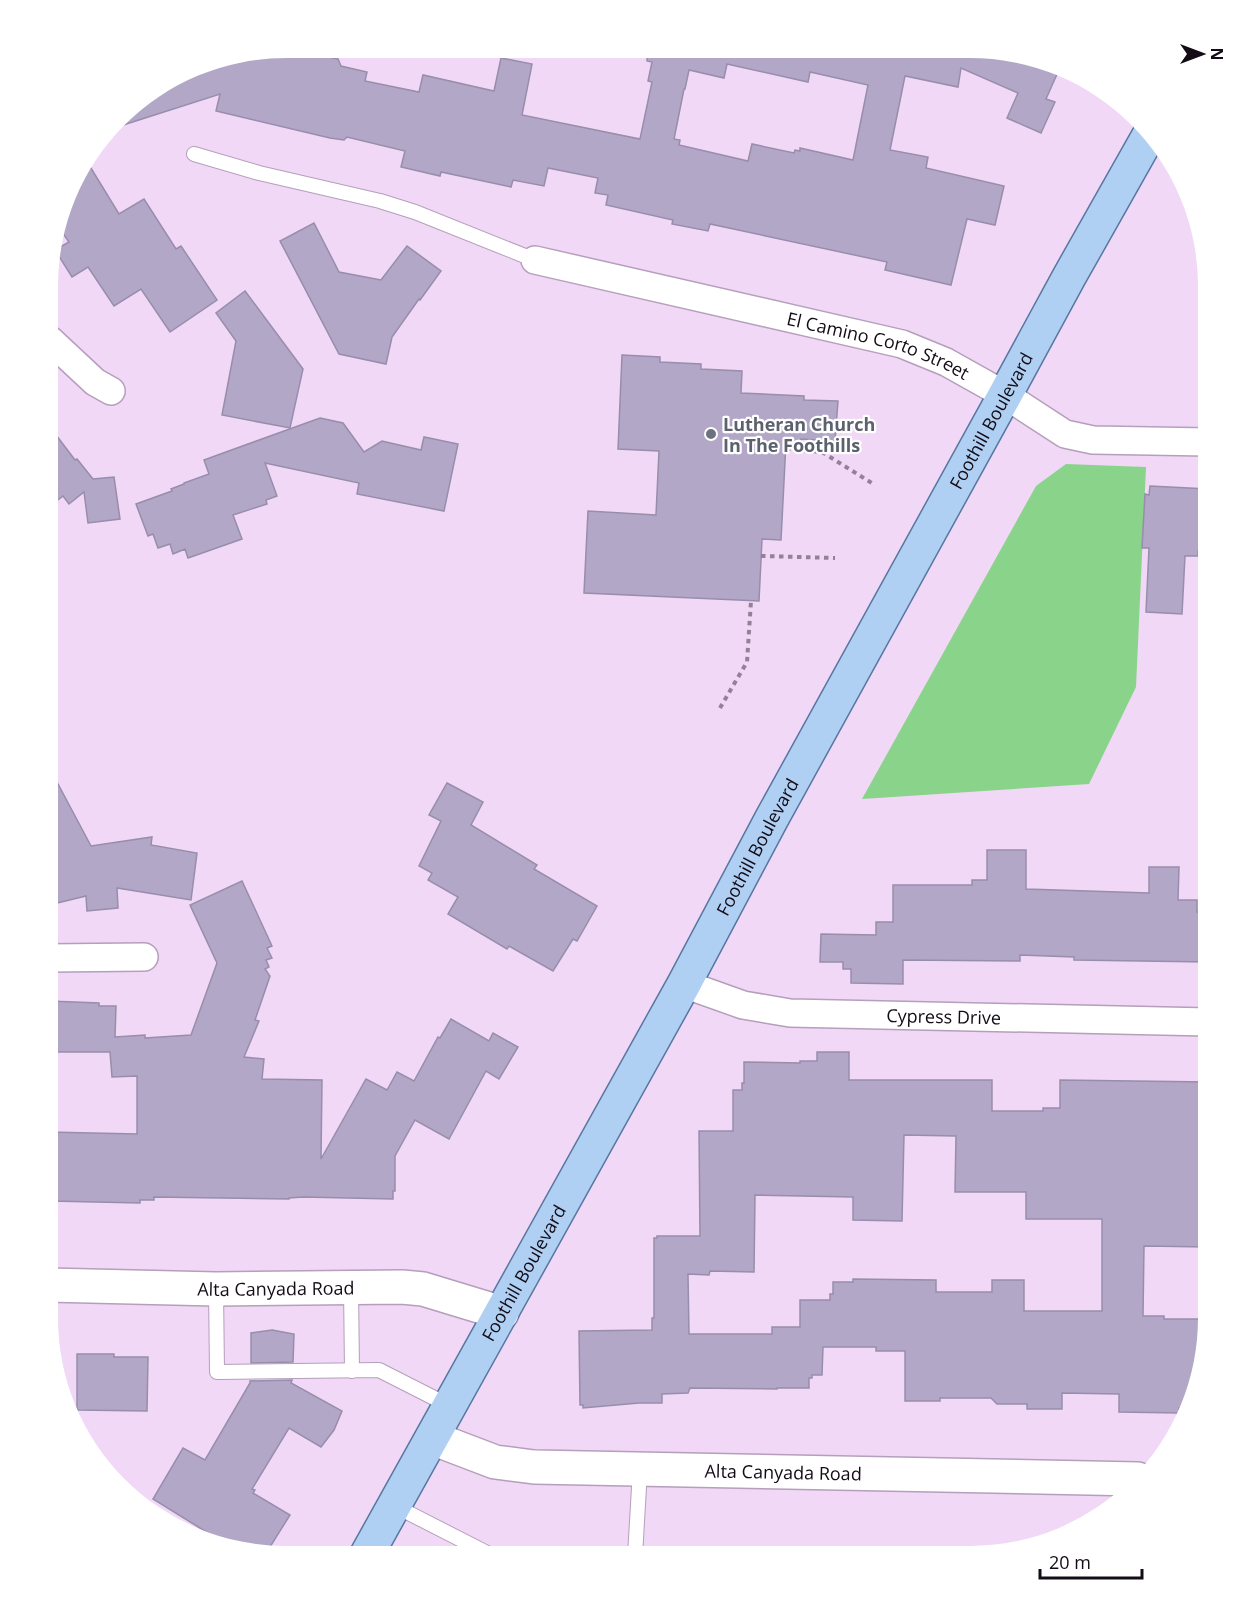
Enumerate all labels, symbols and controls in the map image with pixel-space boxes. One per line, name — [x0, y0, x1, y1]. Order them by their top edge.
north arrow — [1172, 24, 1232, 84]
text: N — [1206, 47, 1228, 61]
street label: El Camino Corto Street — [785, 306, 974, 385]
street label: Foothill Boulevard — [944, 348, 1038, 493]
place label: Lutheran Church In The Foothills — [723, 412, 875, 457]
marker: Lutheran Church In The Foothills — [704, 427, 718, 441]
street label: Foothill Boulevard — [711, 774, 804, 919]
street label: Cypress Drive — [886, 1003, 1001, 1030]
street label: Foothill Boulevard — [476, 1200, 571, 1345]
street label: Alta Canyada Road — [197, 1276, 355, 1301]
street label: Alta Canyada Road — [704, 1458, 862, 1486]
scale bar — [1040, 1542, 1142, 1580]
text: 20 m — [1049, 1550, 1091, 1574]

